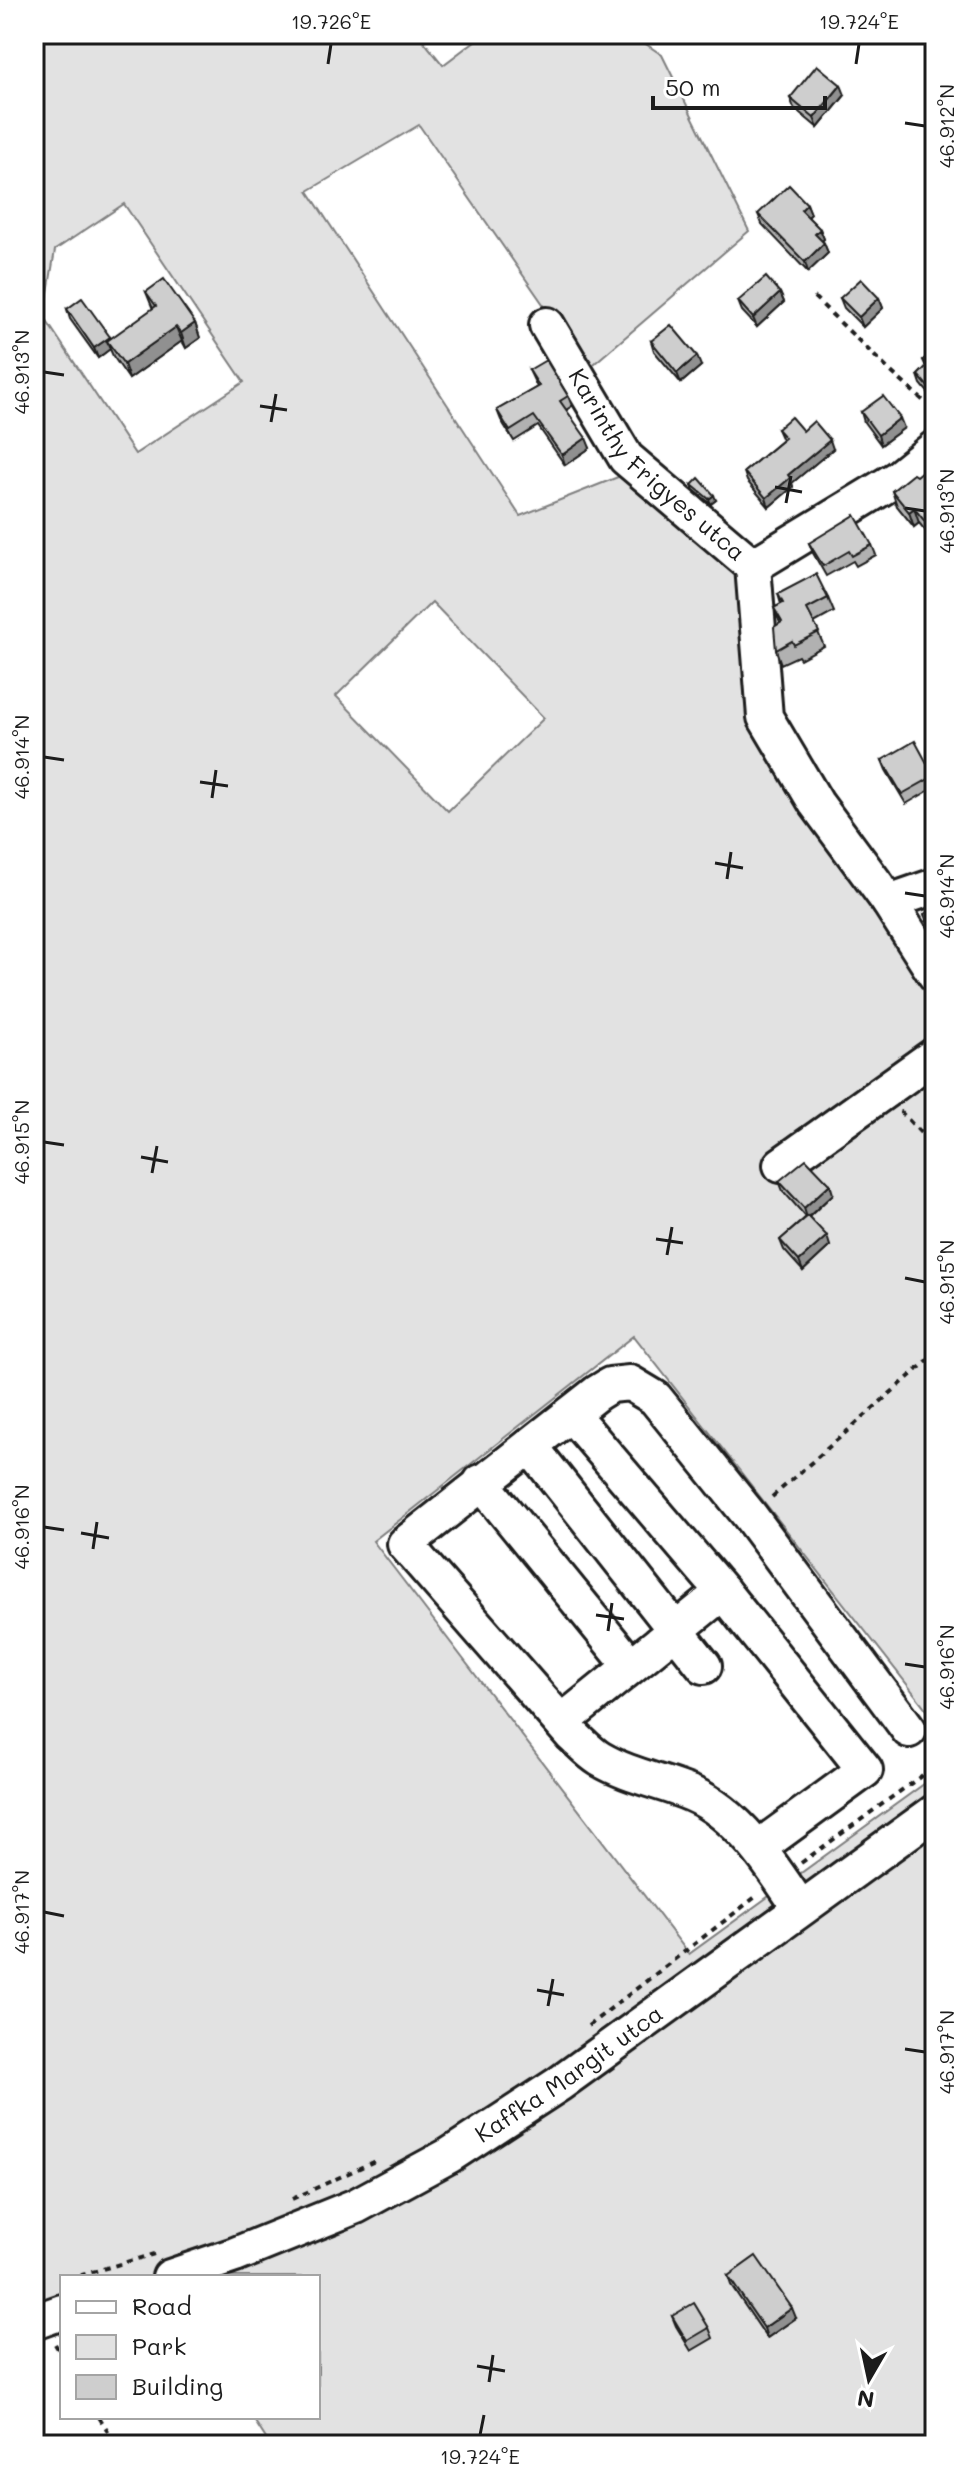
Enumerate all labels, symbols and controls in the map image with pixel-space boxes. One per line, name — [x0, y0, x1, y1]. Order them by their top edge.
text: 19.726°E — [291, 8, 371, 34]
text: 19.724°E — [819, 8, 899, 34]
scale bar — [653, 60, 825, 110]
text: 50 m — [665, 71, 721, 102]
text: 46.912°N — [933, 84, 959, 168]
text: 46.913°N — [8, 330, 34, 414]
street label: Karinthy Frigyes utca — [562, 362, 753, 567]
text: 46.913°N — [933, 469, 959, 553]
text: 46.914°N — [8, 715, 34, 799]
text: 46.914°N — [933, 854, 959, 938]
text: 46.915°N — [8, 1100, 34, 1184]
text: 46.915°N — [933, 1240, 959, 1324]
text: 46.916°N — [8, 1484, 34, 1570]
text: 46.916°N — [933, 1624, 959, 1710]
text: 46.917°N — [8, 1870, 34, 1954]
street label: Kaffka Margit utca — [468, 1997, 668, 2149]
text: 46.917°N — [933, 2010, 959, 2094]
legend — [60, 2275, 320, 2419]
text: Road — [132, 2290, 192, 2321]
text: Park — [132, 2330, 186, 2361]
north arrow — [829, 2339, 909, 2419]
text: Building — [132, 2370, 223, 2401]
text: N — [855, 2384, 876, 2415]
text: 19.724°E — [440, 2443, 520, 2469]

